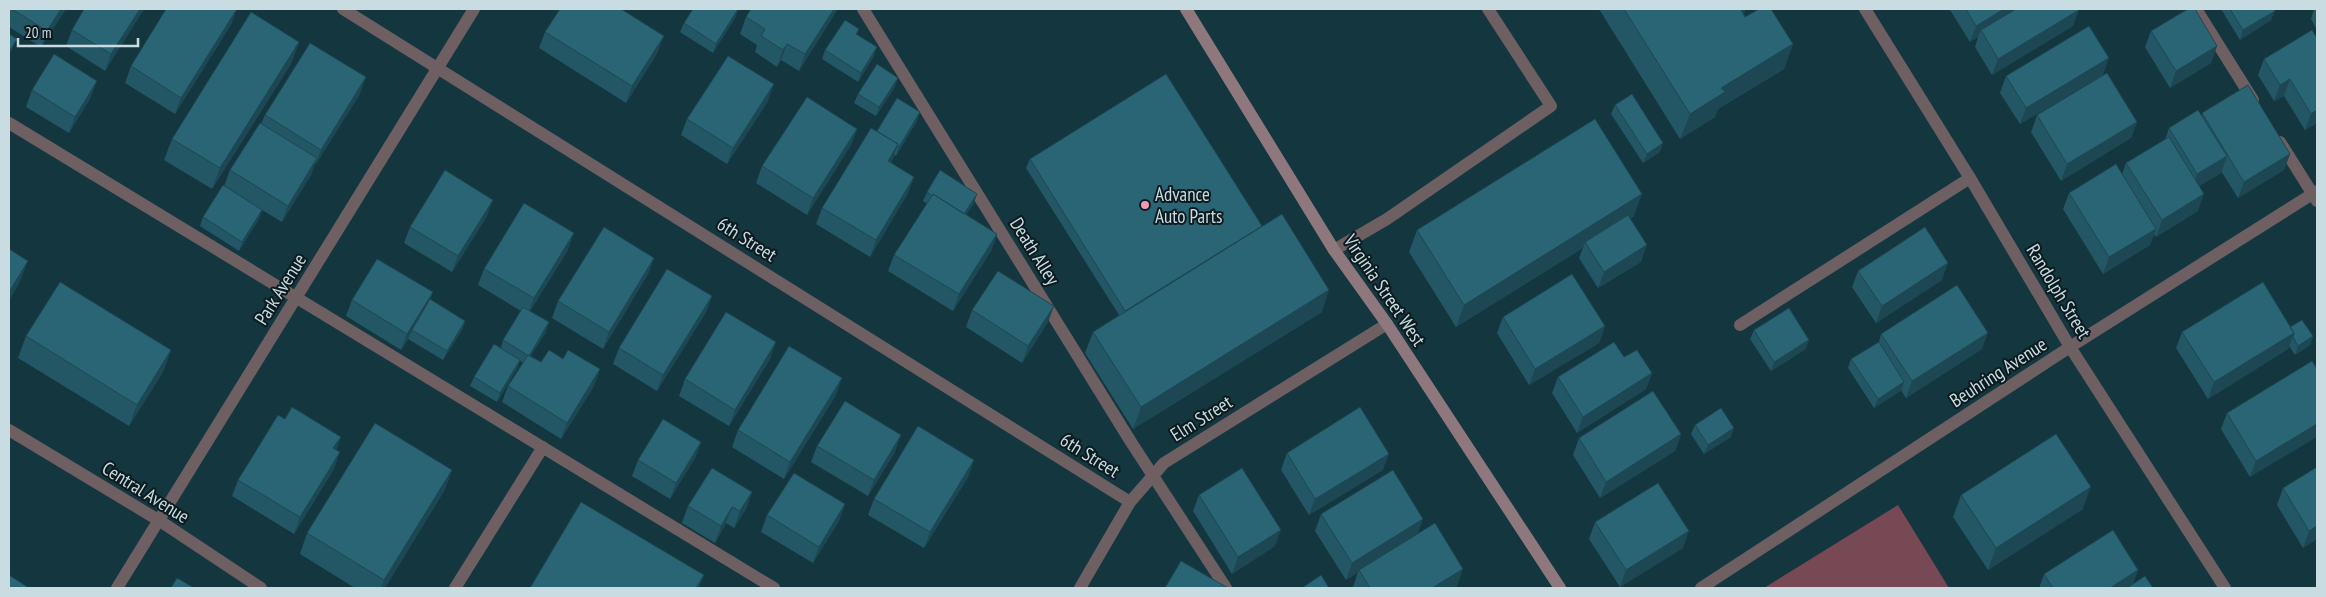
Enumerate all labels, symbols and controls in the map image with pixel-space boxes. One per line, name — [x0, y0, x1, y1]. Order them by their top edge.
scale bar — [18, 15, 138, 47]
text: 20 m — [25, 23, 51, 42]
place label: Advance Auto Parts — [1155, 182, 1223, 228]
marker: Advance Auto Parts — [1139, 199, 1151, 211]
street label: 6th Street — [713, 211, 782, 267]
street label: Death Alley — [1005, 213, 1066, 290]
street label: Virginia Street West — [1338, 229, 1431, 351]
street label: Randolph Street — [2021, 239, 2097, 343]
street label: Park Avenue — [249, 249, 311, 329]
street label: Beuhring Avenue — [1945, 332, 2051, 412]
street label: Elm Street — [1166, 389, 1237, 446]
street label: 6th Street — [1056, 427, 1125, 483]
street label: Central Avenue — [98, 456, 194, 528]

